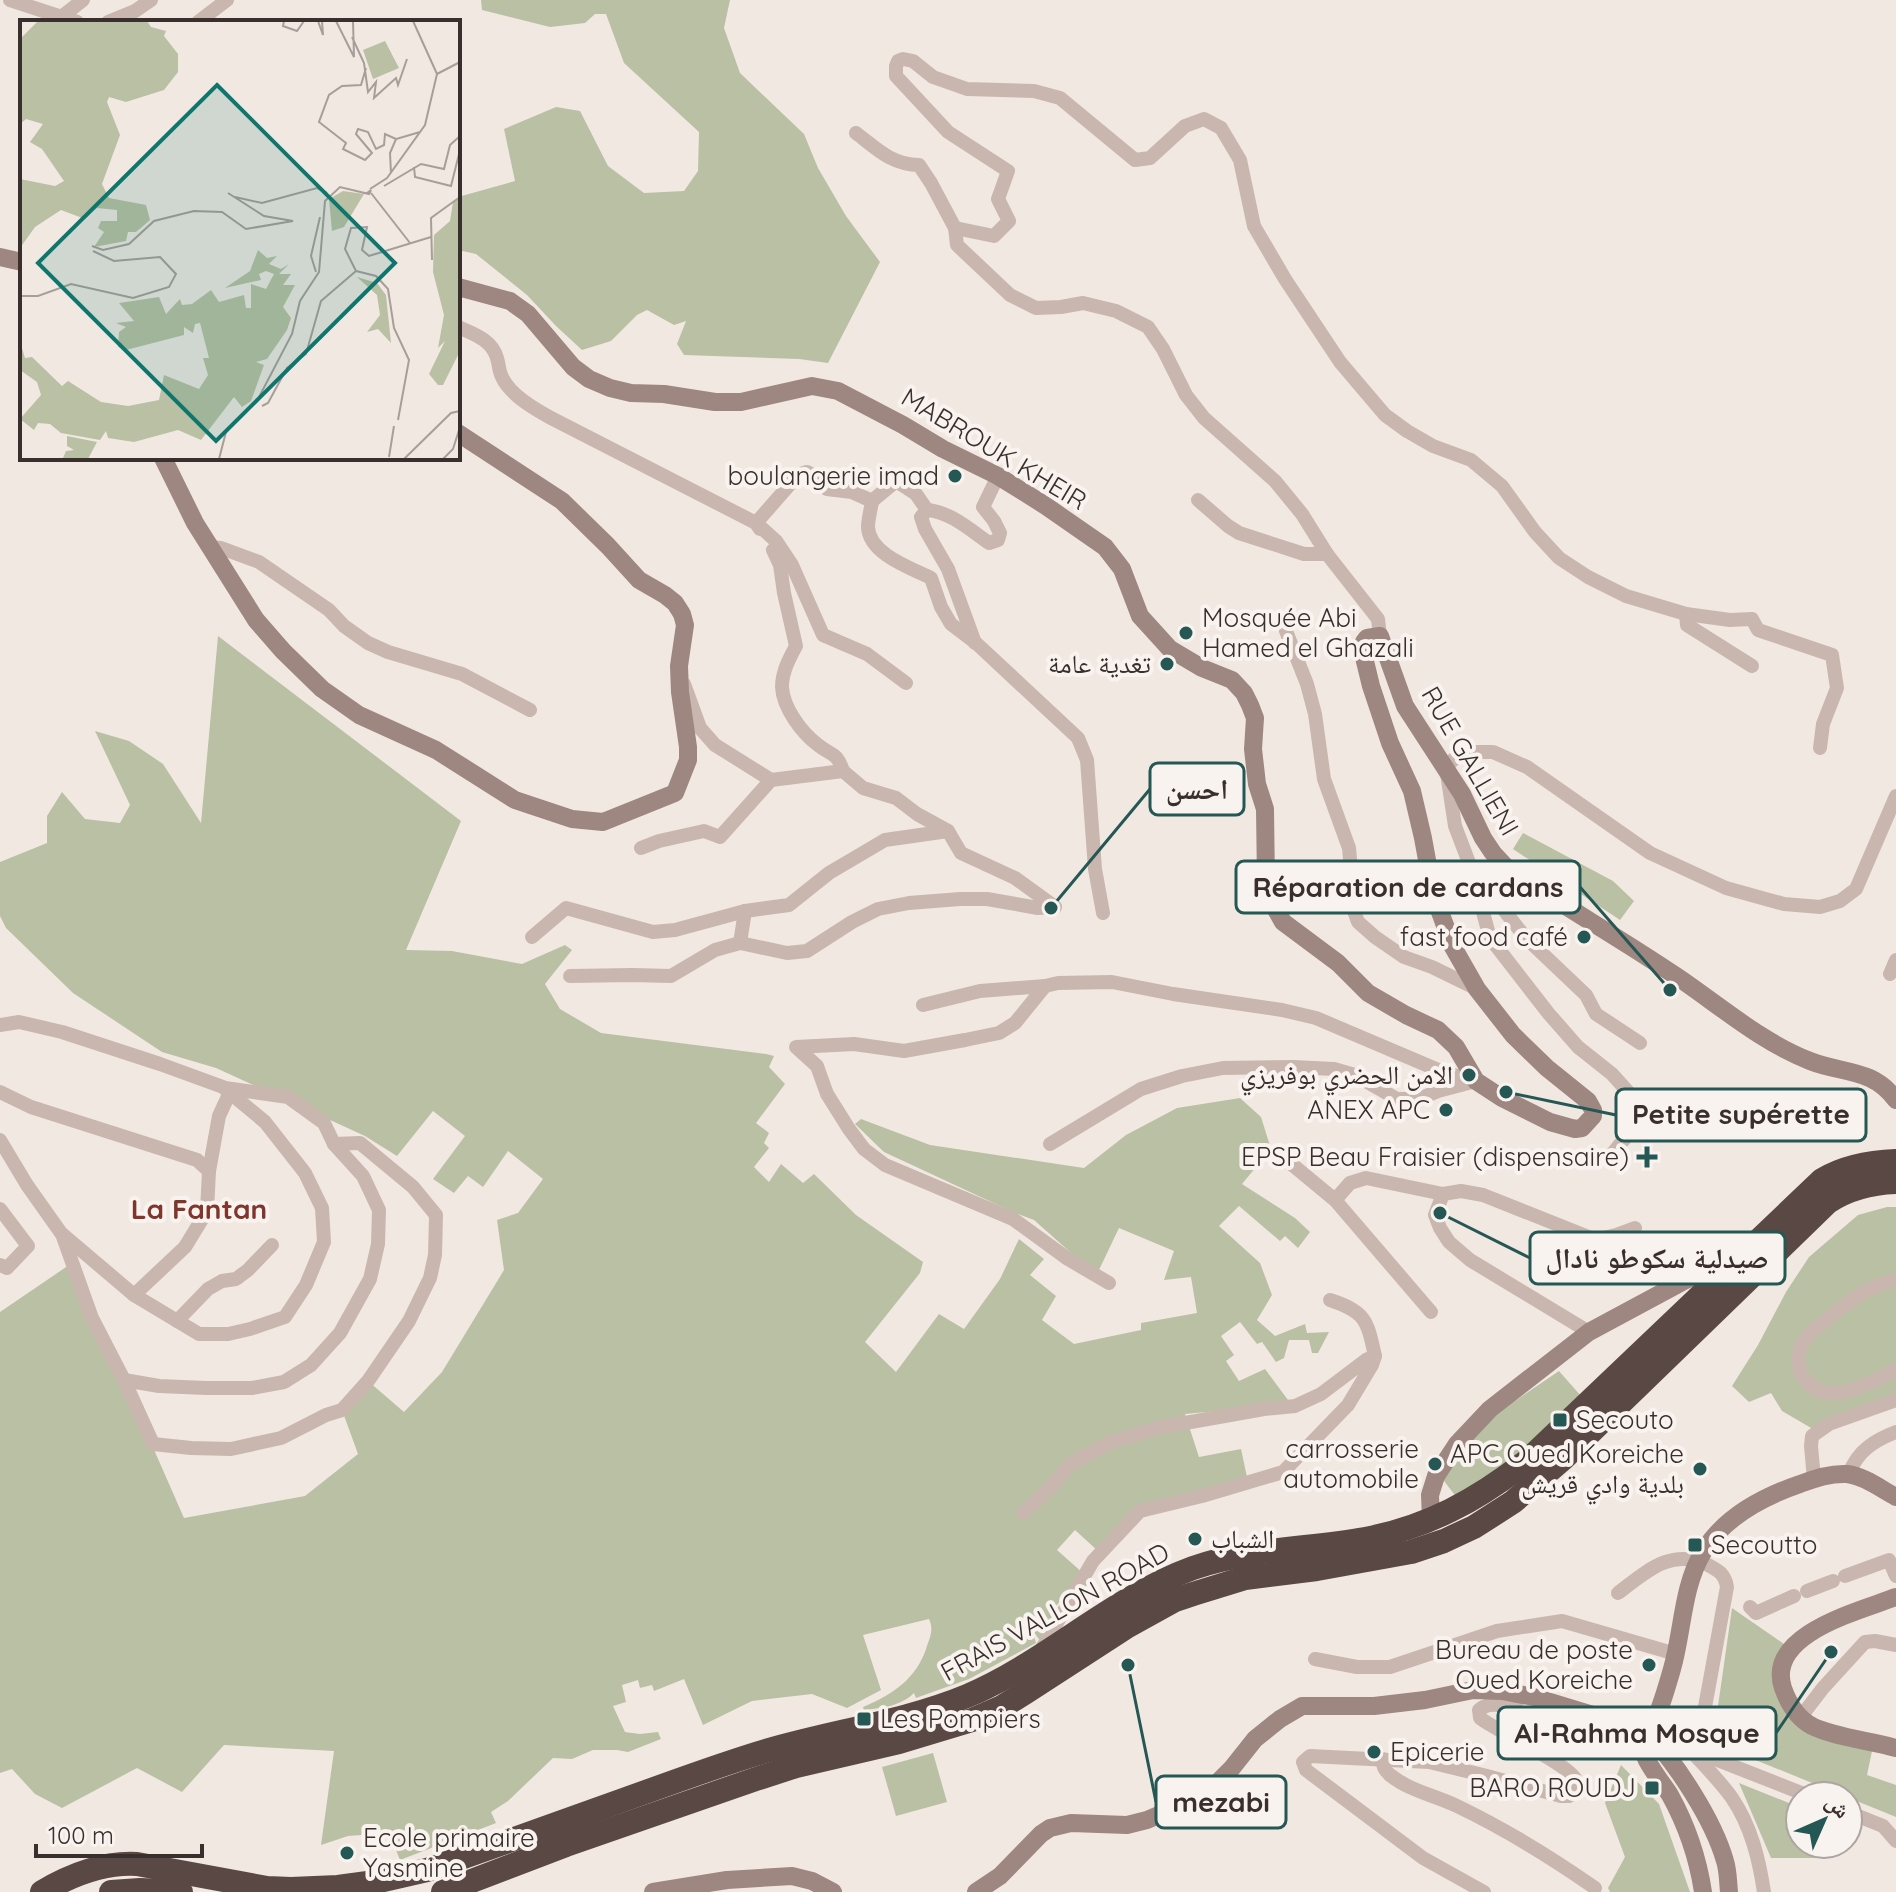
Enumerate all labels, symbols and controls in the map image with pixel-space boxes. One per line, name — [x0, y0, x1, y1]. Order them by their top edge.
inset map — [20, 20, 460, 460]
street label: MABROUK KHEIR — [896, 380, 1093, 517]
place label: boulangerie imad — [727, 459, 939, 492]
marker: boulangerie imad — [946, 467, 964, 485]
place label: Mosquée Abi Hamed el Ghazali — [1202, 601, 1414, 664]
marker: Mosquée Abi Hamed el Ghazali — [1177, 624, 1195, 642]
place label: تغدية عامة — [1048, 647, 1151, 680]
marker: تغدية عامة — [1158, 655, 1176, 673]
street label: RUE GALLIENI — [1414, 680, 1526, 841]
callout: احسن — [1150, 763, 1244, 815]
text: احسن — [1166, 771, 1228, 807]
callout: Réparation de cardans — [1236, 861, 1580, 913]
text: Réparation de cardans — [1252, 869, 1564, 904]
place label: fast food café — [1400, 920, 1568, 953]
marker: fast food café — [1575, 928, 1593, 946]
place label: الامن الحضري بوفريزي — [1240, 1058, 1453, 1096]
marker: الامن الحضري بوفريزي — [1460, 1066, 1478, 1084]
callout: Petite supérette — [1616, 1089, 1866, 1141]
place label: ANEX APC — [1307, 1093, 1430, 1126]
text: Petite supérette — [1632, 1096, 1850, 1131]
marker: ANEX APC — [1437, 1101, 1455, 1119]
place label: EPSP Beau Fraisier (dispensaire) — [1241, 1140, 1629, 1173]
marker: EPSP Beau Fraisier (dispensaire) — [1636, 1146, 1658, 1168]
district label: La Fantan — [131, 1191, 267, 1226]
callout: صيدلية سكوطو نادال — [1530, 1232, 1785, 1284]
text: صيدلية سكوطو نادال — [1545, 1240, 1769, 1275]
place label: Secouto — [1576, 1403, 1674, 1436]
marker: Secouto — [1551, 1411, 1569, 1429]
place label: carrosserie automobile — [1283, 1432, 1419, 1495]
place label: APC Oued Koreiche بلدية وادي قريش — [1450, 1437, 1684, 1505]
marker: carrosserie automobile — [1426, 1455, 1444, 1473]
marker: APC Oued Koreiche بلدية وادي قريش — [1691, 1460, 1709, 1478]
place label: الشباب — [1211, 1522, 1274, 1555]
place label: Secoutto — [1711, 1528, 1817, 1561]
marker: الشباب — [1186, 1530, 1204, 1548]
street label: FRAIS VALLON ROAD — [935, 1535, 1175, 1688]
marker: Secoutto — [1686, 1536, 1704, 1554]
place label: Bureau de poste Oued Koreiche — [1435, 1633, 1633, 1696]
marker: Bureau de poste Oued Koreiche — [1640, 1656, 1658, 1674]
place label: Les Pompiers — [880, 1702, 1041, 1735]
callout: Al-Rahma Mosque — [1498, 1707, 1776, 1759]
marker: Les Pompiers — [855, 1710, 873, 1728]
text: Al-Rahma Mosque — [1514, 1715, 1760, 1750]
place label: Epicerie — [1390, 1735, 1485, 1768]
marker: Epicerie — [1365, 1743, 1383, 1761]
place label: BARO ROUDJ — [1469, 1771, 1636, 1804]
callout: mezabi — [1156, 1776, 1286, 1828]
marker: BARO ROUDJ — [1643, 1779, 1661, 1797]
north arrow — [1784, 1780, 1864, 1860]
text: mezabi — [1172, 1784, 1270, 1819]
text: ش — [1820, 1788, 1856, 1824]
scale bar — [36, 1808, 202, 1858]
text: 100 m — [48, 1820, 114, 1850]
place label: Ecole primaire Yasmine — [363, 1821, 535, 1884]
marker: Ecole primaire Yasmine — [338, 1844, 356, 1862]

